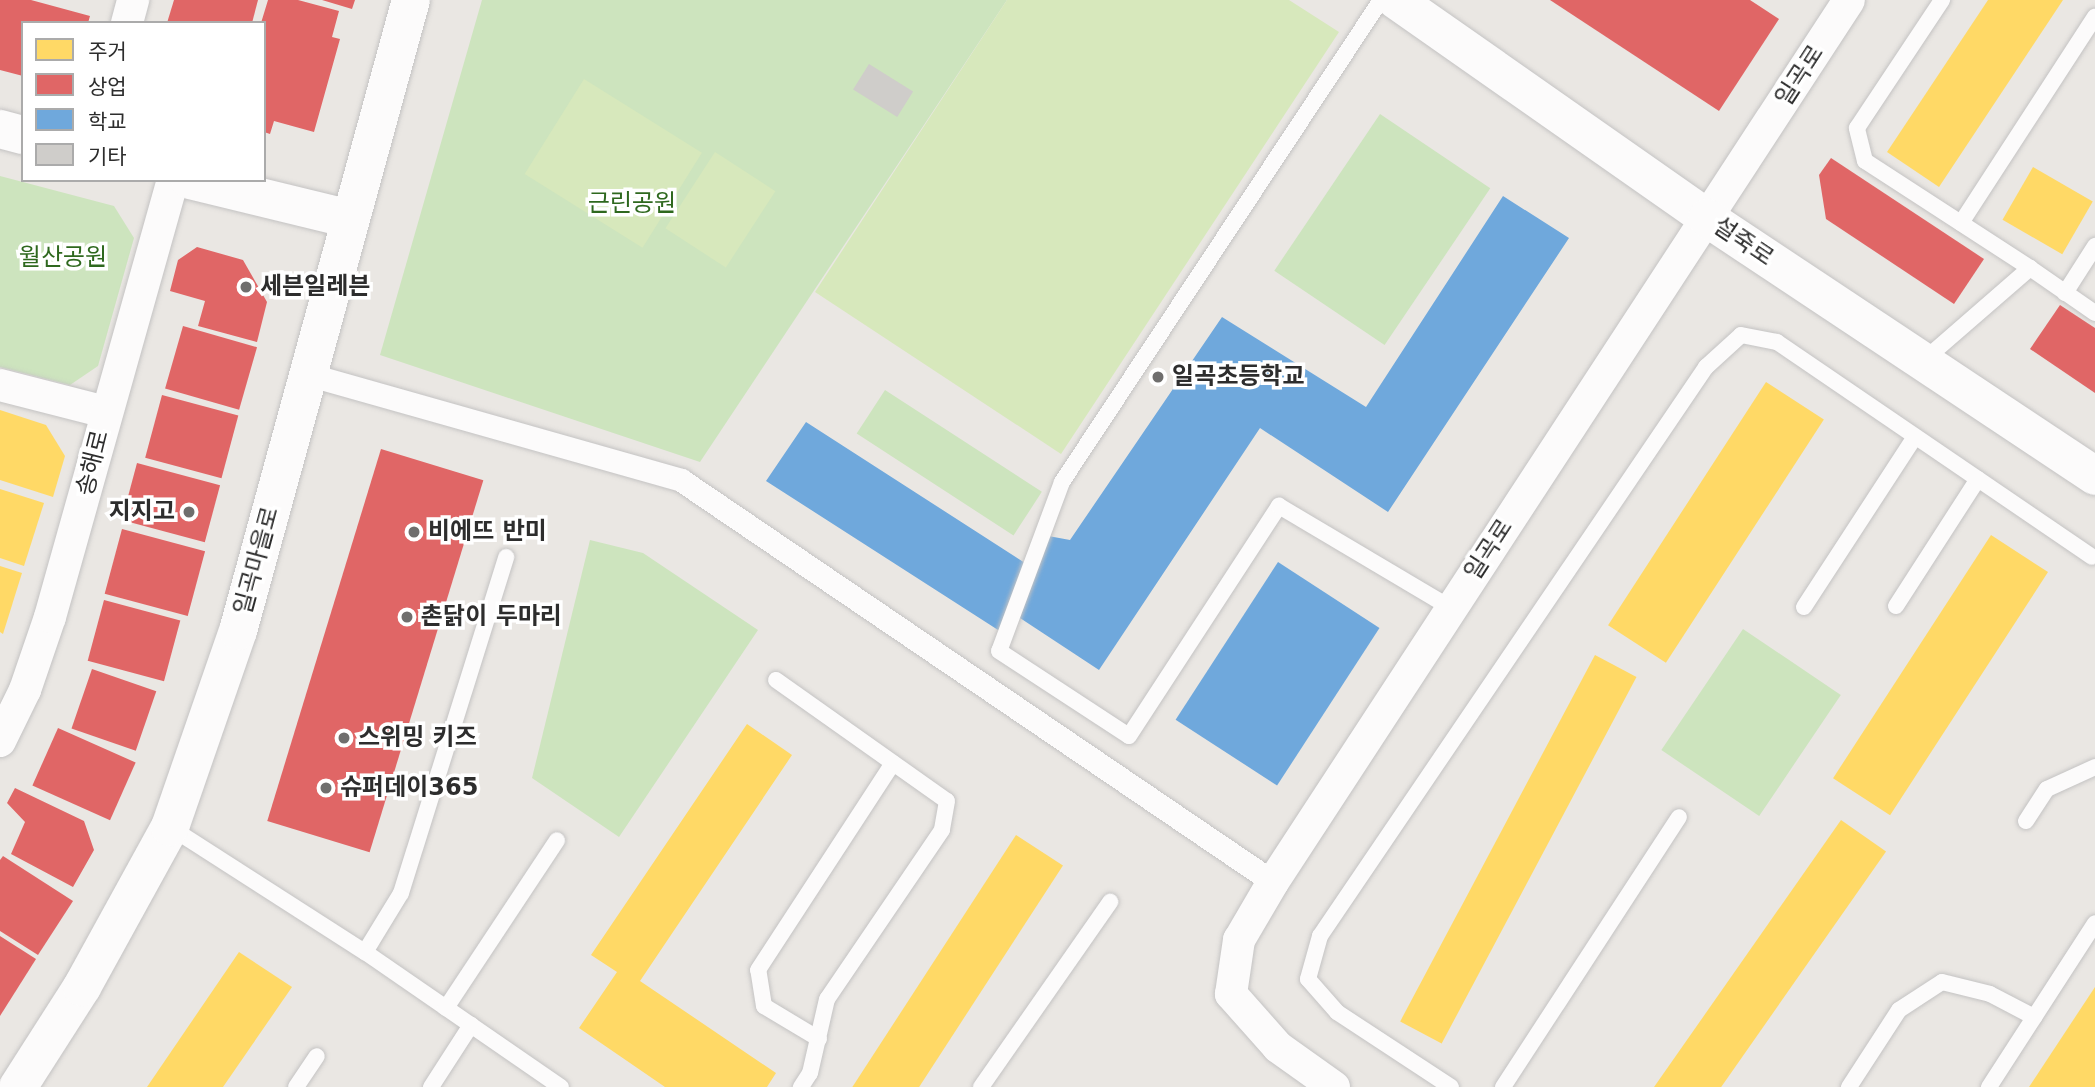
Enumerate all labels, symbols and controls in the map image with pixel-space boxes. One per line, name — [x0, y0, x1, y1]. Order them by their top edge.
legend — [21, 21, 266, 182]
text: 주거 — [88, 40, 127, 64]
street label: 일곡로 — [1770, 40, 1830, 112]
text: 상업 — [88, 75, 127, 99]
text: 학교 — [88, 110, 127, 134]
text: 기타 — [88, 145, 127, 169]
park label: 근린공원 — [588, 190, 676, 218]
street label: 설죽로 — [1707, 212, 1779, 272]
park label: 월산공원 — [19, 244, 107, 272]
place label: 세븐일레븐 — [260, 273, 370, 301]
marker: 세븐일레븐 — [238, 279, 254, 295]
place label: 일곡초등학교 — [1172, 363, 1304, 391]
marker: 일곡초등학교 — [1150, 369, 1166, 385]
street label: 송해로 — [71, 427, 115, 499]
place label: 지지고 — [109, 498, 175, 526]
marker: 지지고 — [181, 504, 197, 520]
street label: 일곡마을로 — [229, 504, 285, 618]
street label: 일곡로 — [1459, 514, 1519, 586]
place label: 비에뜨 반미 — [428, 518, 547, 546]
marker: 비에뜨 반미 — [406, 524, 422, 540]
place label: 촌닭이 두마리 — [421, 603, 562, 631]
marker: 촌닭이 두마리 — [399, 609, 415, 625]
place label: 스위밍 키즈 — [358, 724, 477, 752]
marker: 스위밍 키즈 — [336, 730, 352, 746]
place label: 슈퍼데이365 — [340, 774, 478, 802]
marker: 슈퍼데이365 — [318, 780, 334, 796]

